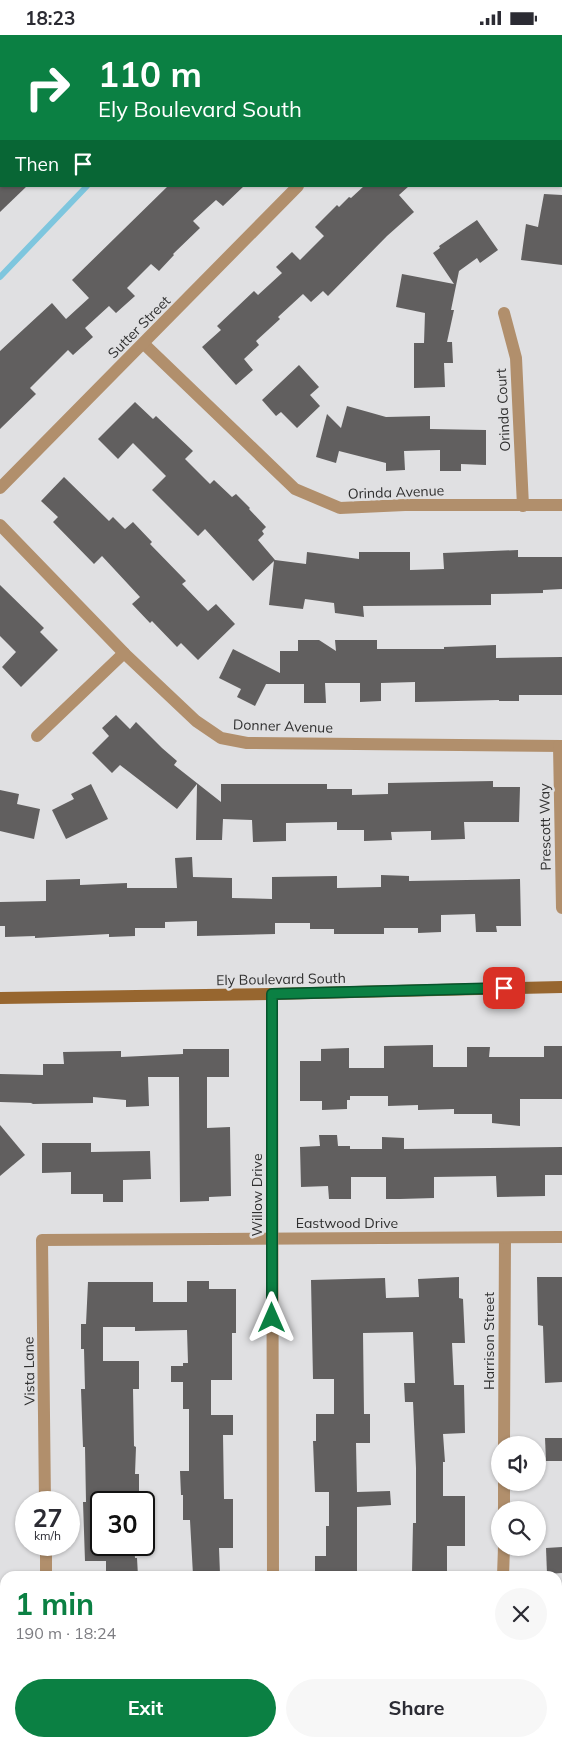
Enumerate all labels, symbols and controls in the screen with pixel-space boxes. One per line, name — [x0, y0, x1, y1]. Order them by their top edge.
text: 18:23 — [25, 6, 75, 30]
text: 110 m — [98, 52, 202, 96]
icon: right — [15, 55, 80, 120]
text: Ely Boulevard South — [98, 95, 302, 123]
icon: arrive — [69, 150, 97, 178]
text: Then — [15, 152, 59, 176]
street label: Sutter Street — [104, 292, 174, 362]
street label: Orinda Court — [492, 368, 514, 452]
street label: Orinda Avenue — [347, 481, 445, 503]
street label: Donner Avenue — [233, 715, 333, 737]
street label: Prescott Way — [535, 783, 555, 871]
pin — [483, 967, 525, 1009]
street label: Ely Boulevard South — [216, 969, 346, 989]
icon: arrive — [490, 974, 518, 1002]
street label: Willow Drive — [248, 1153, 266, 1237]
street label: Eastwood Drive — [296, 1214, 398, 1232]
position arrow — [245, 1291, 297, 1343]
street label: Harrison Street — [480, 1292, 498, 1390]
street label: Vista Lane — [19, 1336, 39, 1406]
map controls — [491, 1436, 546, 1556]
button: sound — [491, 1436, 546, 1491]
speed limit sign: 30 — [90, 1491, 155, 1556]
button: search — [491, 1501, 546, 1556]
text: 27 — [32, 1502, 63, 1533]
text: km/h — [34, 1528, 61, 1543]
text: 1 min — [15, 1585, 94, 1623]
button: close — [495, 1588, 547, 1640]
text: 190 m · 18:24 — [15, 1623, 116, 1643]
button: Exit — [15, 1679, 276, 1737]
button: Share — [286, 1679, 547, 1737]

